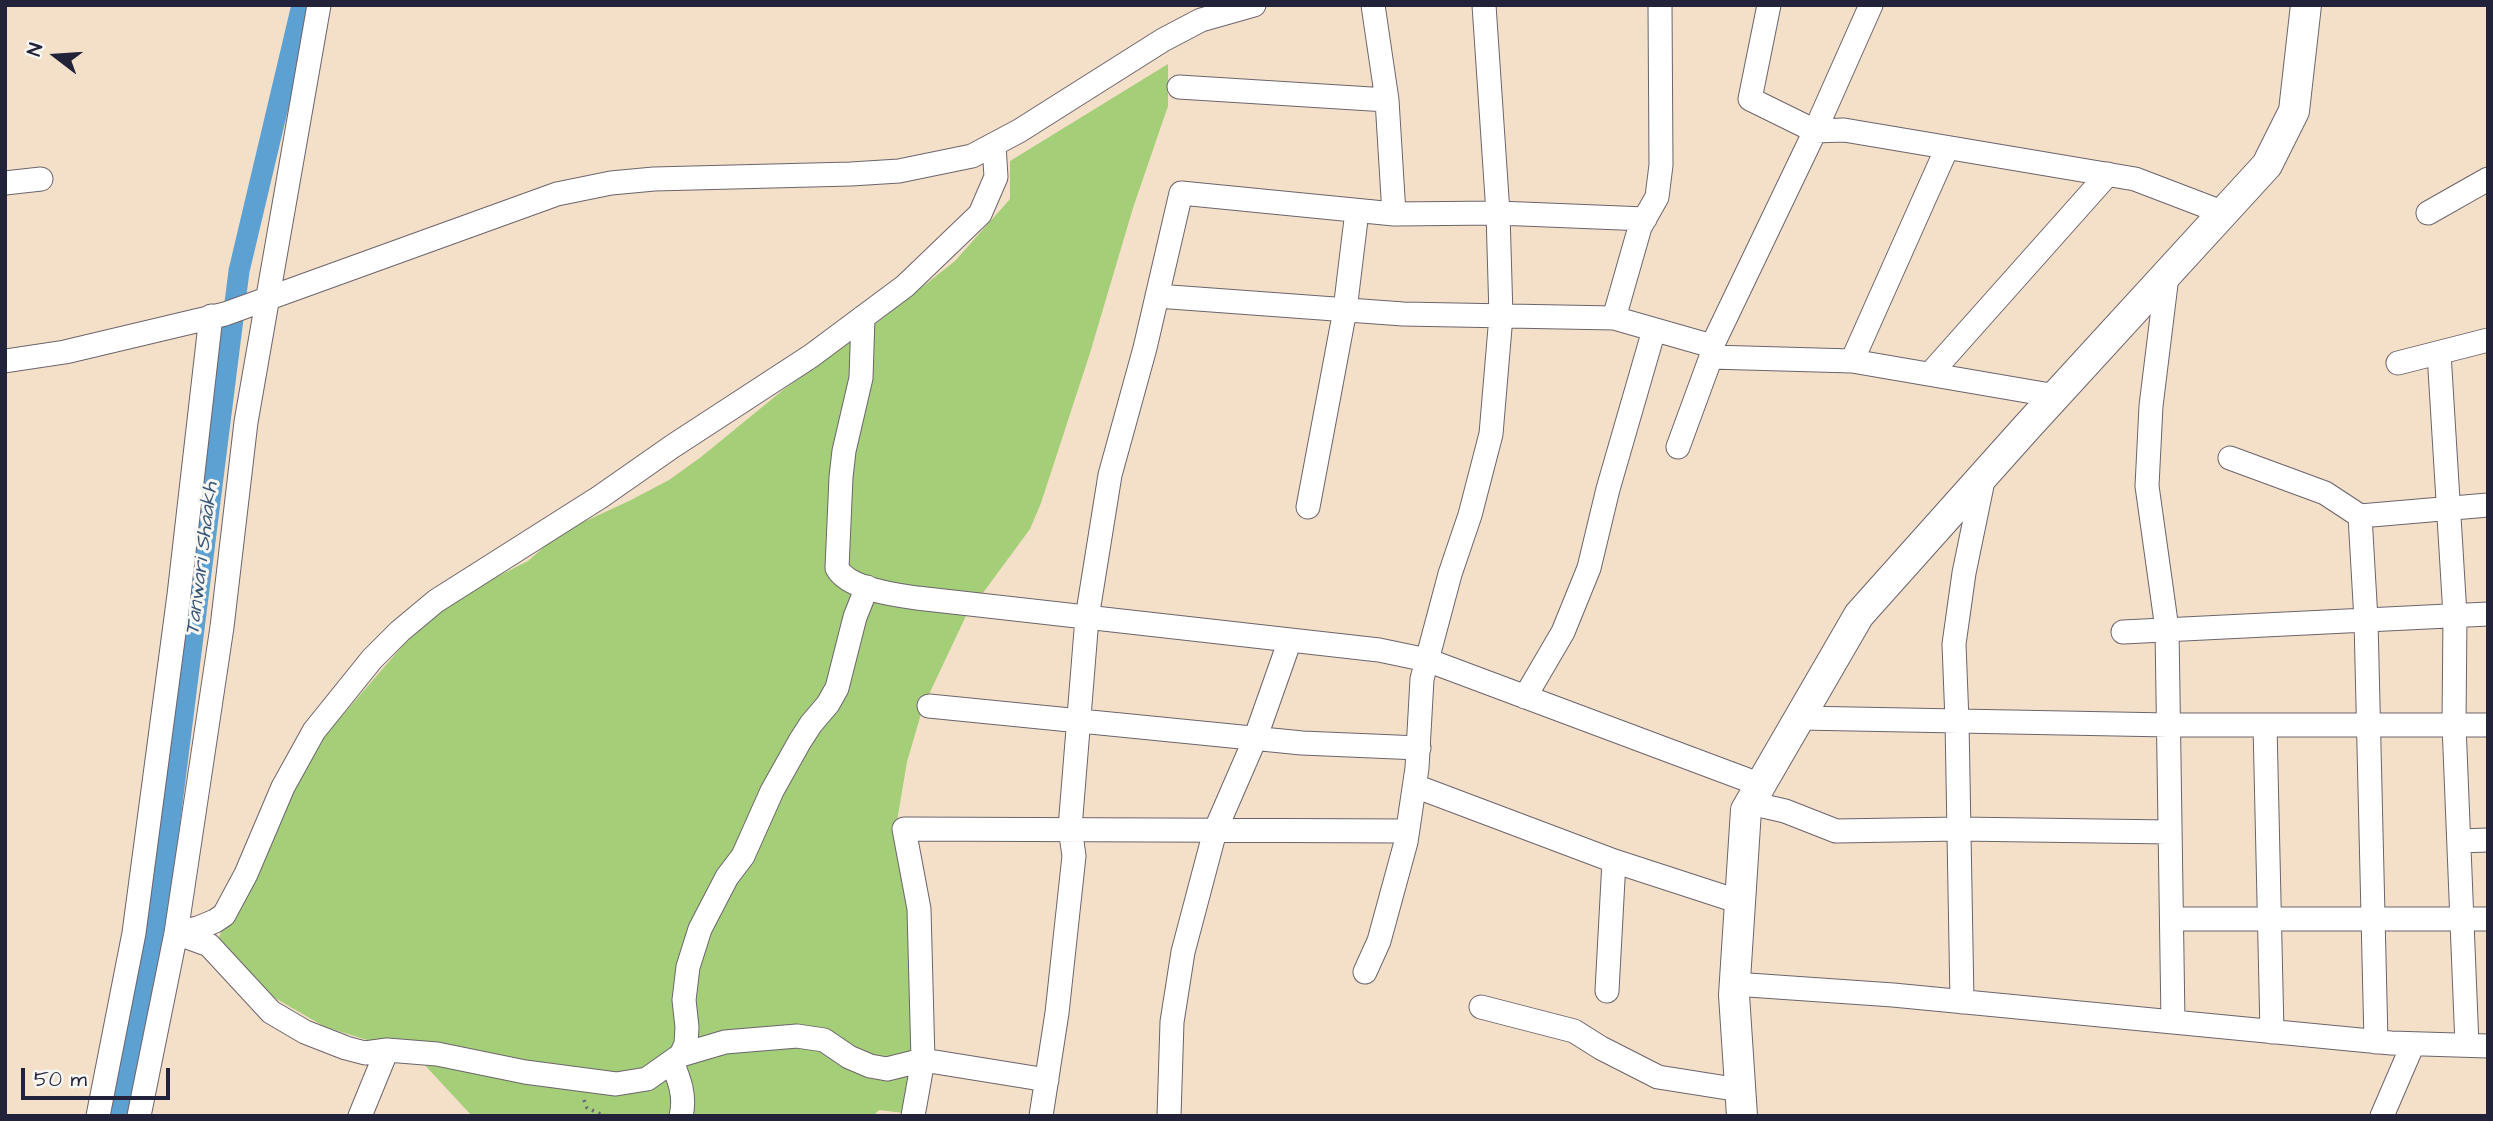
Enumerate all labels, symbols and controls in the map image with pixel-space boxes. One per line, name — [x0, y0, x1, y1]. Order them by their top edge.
north arrow — [21, 21, 91, 91]
text: N — [21, 40, 50, 59]
water label: Tanwari Shaakh — [181, 481, 225, 637]
scale bar — [24, 1054, 173, 1098]
text: 50 m — [34, 1065, 87, 1094]

